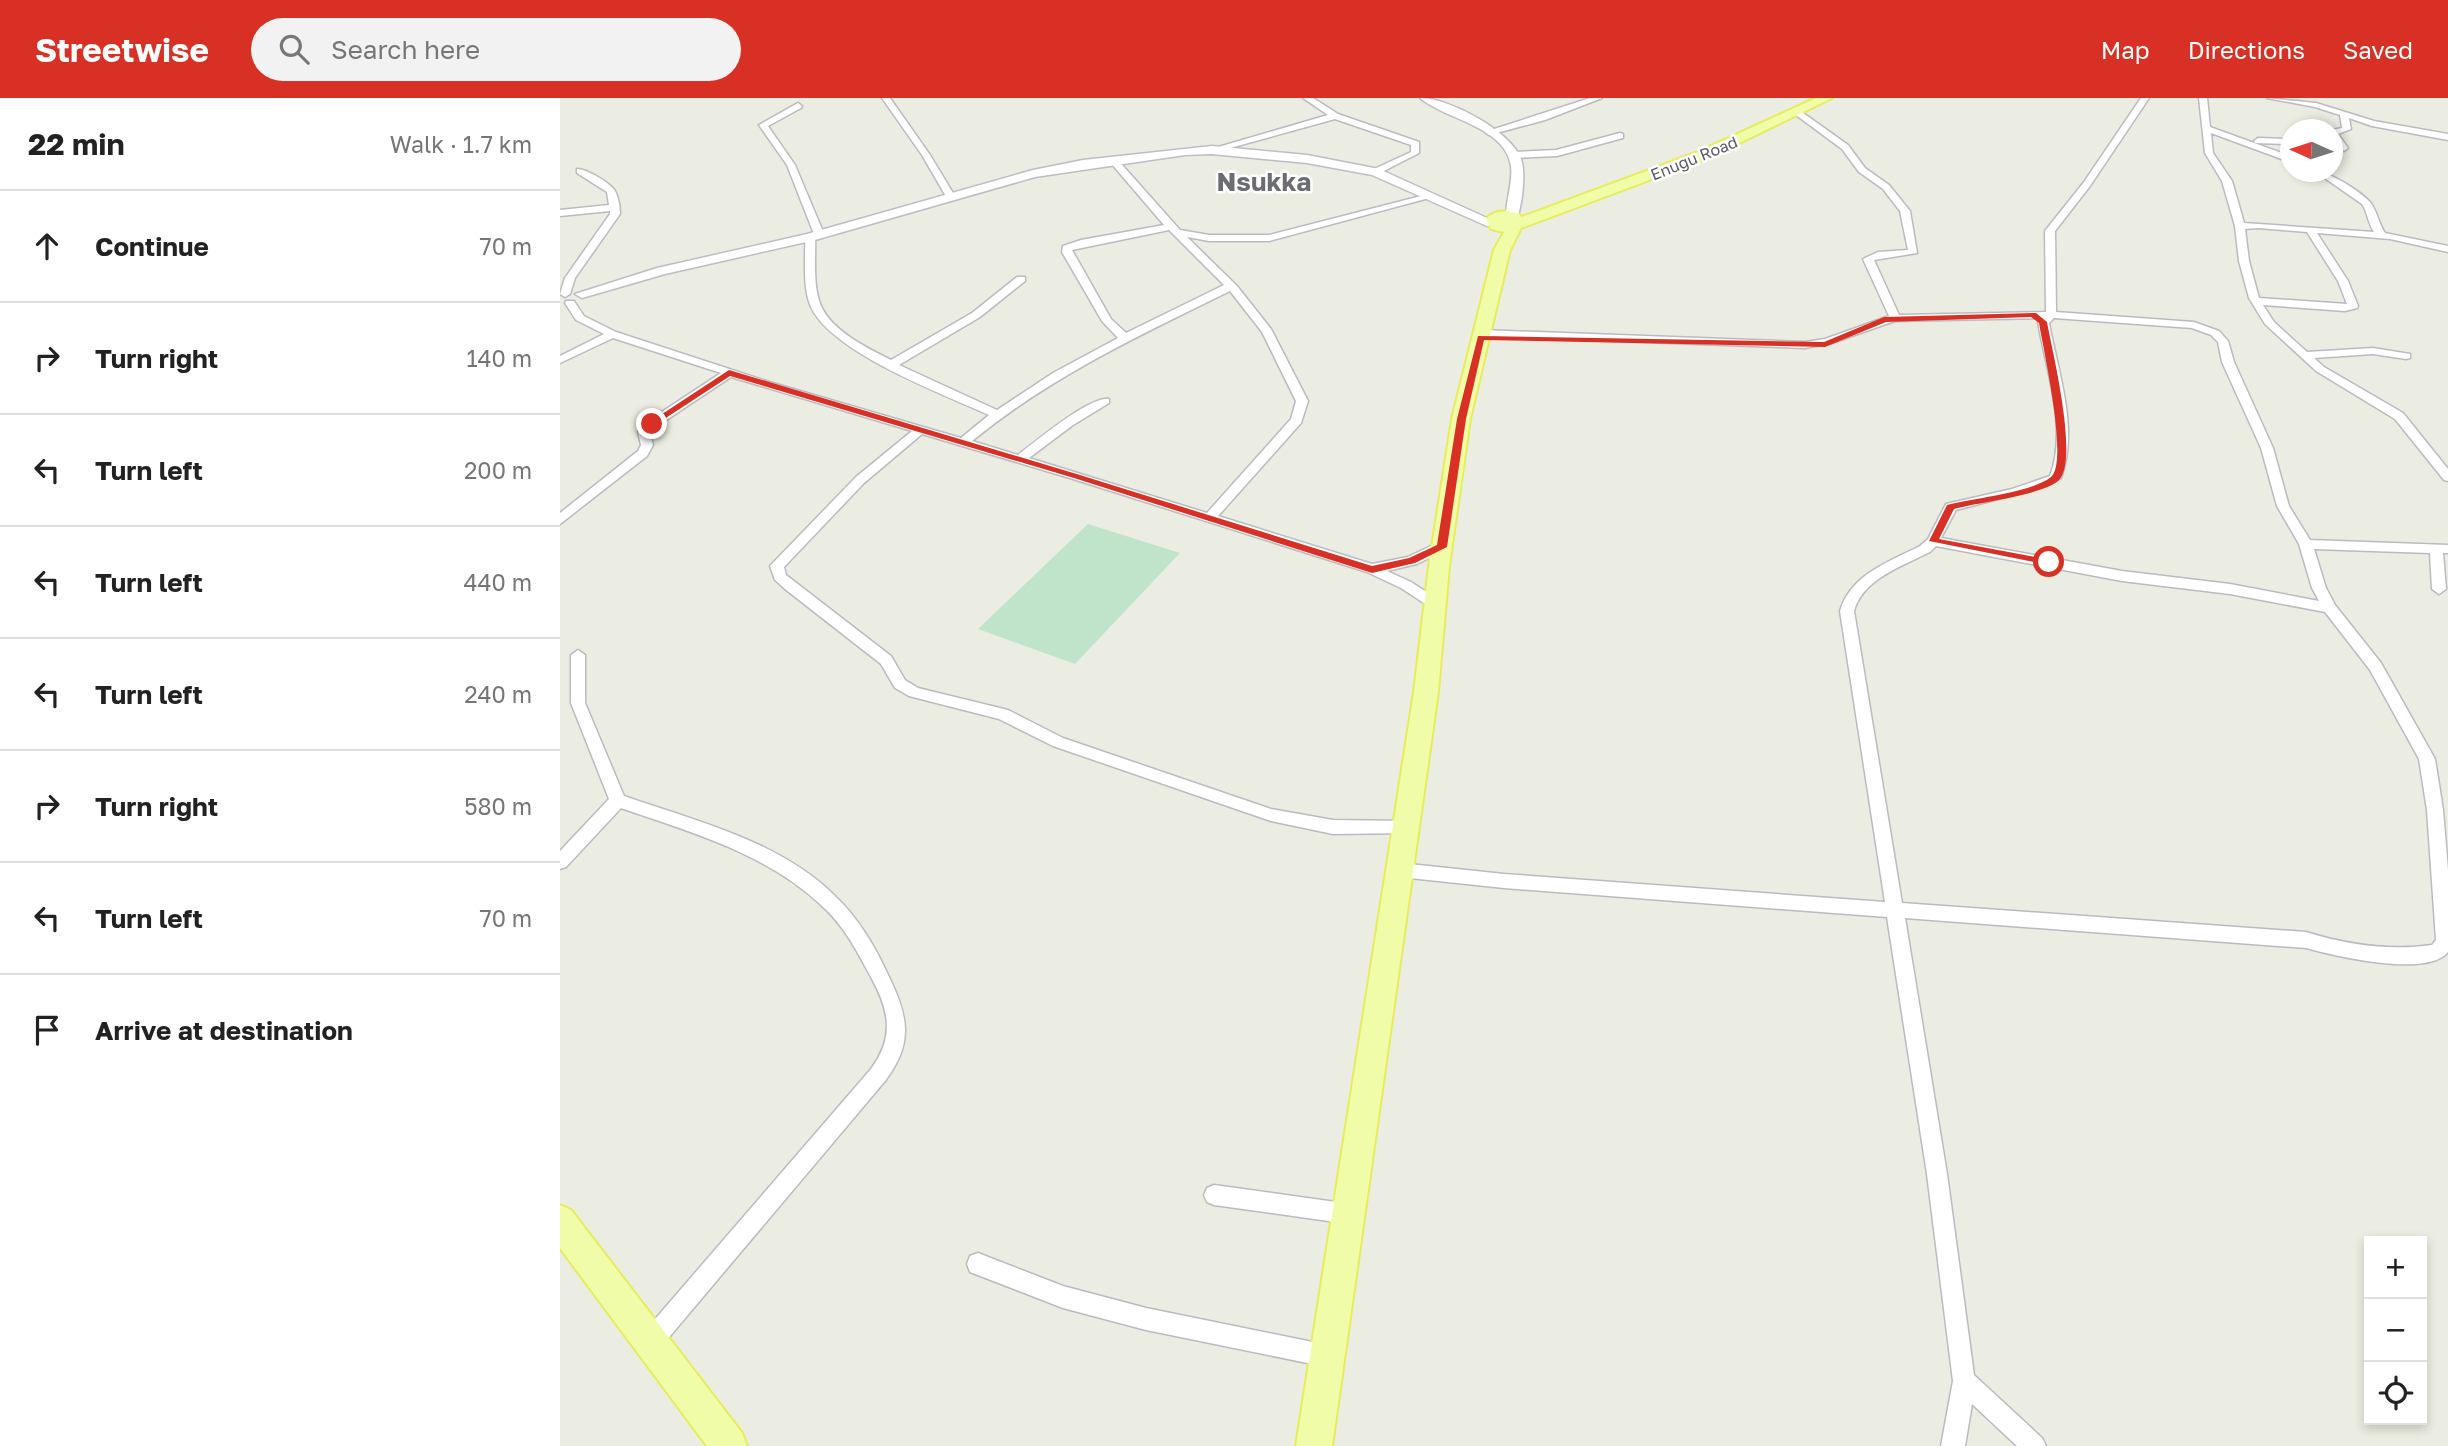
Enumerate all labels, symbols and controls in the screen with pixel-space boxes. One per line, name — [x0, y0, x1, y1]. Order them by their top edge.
search box — [251, 18, 741, 81]
text: Streetwise — [35, 30, 209, 69]
icon: search — [275, 30, 313, 68]
text: Search here — [331, 34, 480, 65]
text: Map — [2101, 35, 2150, 64]
text: Directions — [2188, 35, 2305, 64]
text: Saved — [2343, 35, 2413, 64]
north arrow — [2280, 119, 2343, 182]
text: 22 min — [28, 126, 125, 162]
text: Walk · 1.7 km — [390, 130, 532, 158]
street label: Enugu Road — [1648, 131, 1740, 185]
district label: Nsukka — [1217, 166, 1311, 197]
icon: ahead — [28, 227, 66, 265]
text: Continue — [95, 231, 209, 262]
text: 70 m — [479, 232, 532, 260]
icon: right — [28, 339, 66, 377]
text: Turn right — [95, 343, 218, 374]
text: 140 m — [466, 344, 532, 372]
route end — [636, 408, 667, 439]
icon: left — [28, 451, 66, 489]
text: Turn left — [95, 455, 203, 486]
text: 200 m — [464, 456, 532, 484]
route start — [2033, 546, 2064, 577]
icon: left — [28, 563, 66, 601]
text: Turn left — [95, 567, 203, 598]
text: 440 m — [464, 568, 532, 596]
icon: left — [28, 675, 66, 713]
text: Turn left — [95, 679, 203, 710]
text: 240 m — [464, 680, 532, 708]
icon: right — [28, 787, 66, 825]
text: Turn right — [95, 791, 218, 822]
text: 580 m — [464, 792, 532, 820]
icon: left — [28, 899, 66, 937]
text: Turn left — [95, 903, 203, 934]
text: 70 m — [479, 904, 532, 932]
icon: arrive — [28, 1011, 66, 1049]
text: Arrive at destination — [95, 1015, 353, 1046]
map controls — [2364, 1236, 2427, 1425]
button: + — [2364, 1236, 2427, 1299]
button: − — [2364, 1299, 2427, 1362]
button: locate — [2364, 1362, 2427, 1425]

